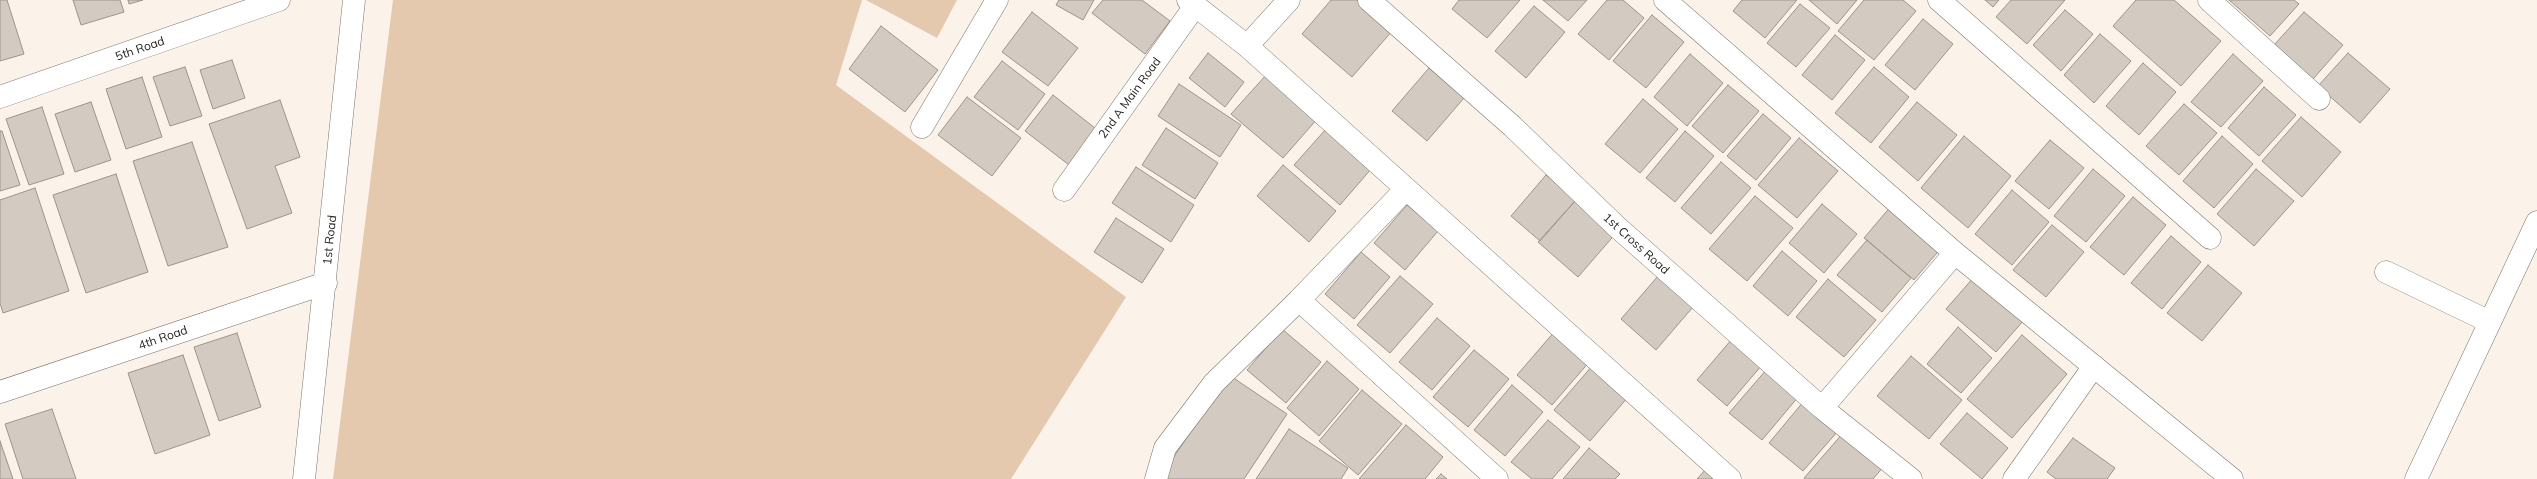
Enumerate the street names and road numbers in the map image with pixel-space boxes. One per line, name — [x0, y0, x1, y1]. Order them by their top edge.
street label: 5th Road — [114, 34, 166, 64]
street label: 2nd A Main Road — [1096, 55, 1164, 141]
street label: 1st Cross Road — [1600, 210, 1672, 278]
street label: 1st Road — [320, 214, 340, 266]
street label: 4th Road — [137, 323, 189, 353]

